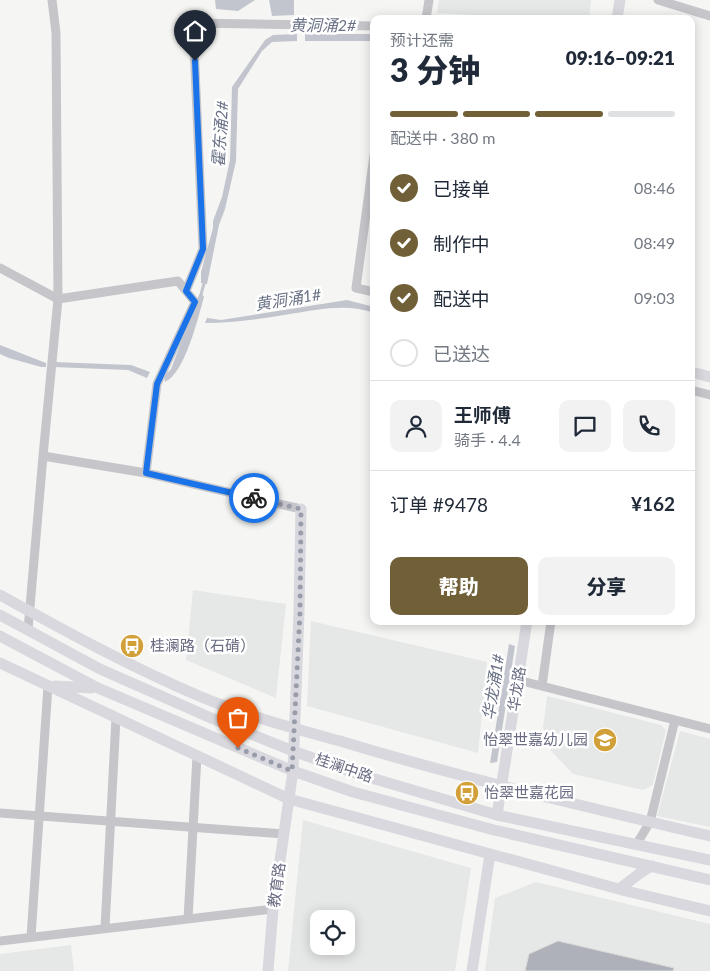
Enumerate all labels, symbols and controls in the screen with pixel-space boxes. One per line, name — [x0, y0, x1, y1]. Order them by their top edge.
pin — [174, 10, 216, 61]
water label: 黄洞涌2# — [290, 15, 357, 34]
icon: home — [181, 17, 209, 45]
text: 预计还需 — [390, 30, 454, 49]
text: 09:16–09:21 — [566, 46, 675, 69]
text: 3 分钟 — [390, 50, 480, 89]
water label: 霍东涌2# — [208, 99, 231, 168]
text: 配送中 · 380 m — [390, 128, 495, 147]
icon: check — [390, 174, 418, 202]
text: 已接单 — [433, 177, 490, 200]
text: 08:46 — [634, 178, 675, 197]
icon: check — [390, 229, 418, 257]
text: 制作中 — [433, 232, 490, 255]
text: 08:49 — [634, 233, 675, 252]
water label: 黄洞涌1# — [254, 284, 323, 313]
icon: check — [390, 284, 418, 312]
text: 配送中 — [433, 287, 490, 310]
text: 09:03 — [634, 288, 675, 307]
text: 已送达 — [433, 342, 490, 365]
button: person — [390, 400, 442, 452]
button: chat — [559, 400, 611, 452]
button: phone — [623, 400, 675, 452]
text: 王师傅 — [454, 403, 511, 426]
text: 骑手 · 4.4 — [454, 430, 521, 449]
courier — [229, 473, 279, 523]
icon: bike — [240, 484, 268, 512]
text: ¥162 — [631, 492, 675, 515]
text: 订单 #9478 — [390, 493, 488, 516]
button: 帮助 — [390, 557, 528, 615]
button: 分享 — [538, 557, 675, 615]
bus stop icon: 桂澜路（石𬒔） — [119, 633, 145, 659]
place label: 桂澜路（石𬒔） — [150, 636, 255, 654]
water label: 华龙涌1# — [478, 652, 507, 721]
street label: 华龙路 — [504, 665, 528, 712]
pin — [217, 697, 259, 748]
icon: bag — [224, 704, 252, 732]
school or university icon: 怡翠世嘉幼儿园 — [592, 727, 618, 753]
place label: 怡翠世嘉幼儿园 — [483, 730, 588, 748]
street label: 桂澜中路 — [313, 749, 376, 785]
bus stop icon: 怡翠世嘉花园 — [454, 780, 480, 806]
place label: 怡翠世嘉花园 — [484, 783, 574, 801]
street label: 教育路 — [264, 861, 288, 908]
map controls — [310, 910, 355, 955]
button: locate — [310, 910, 355, 955]

